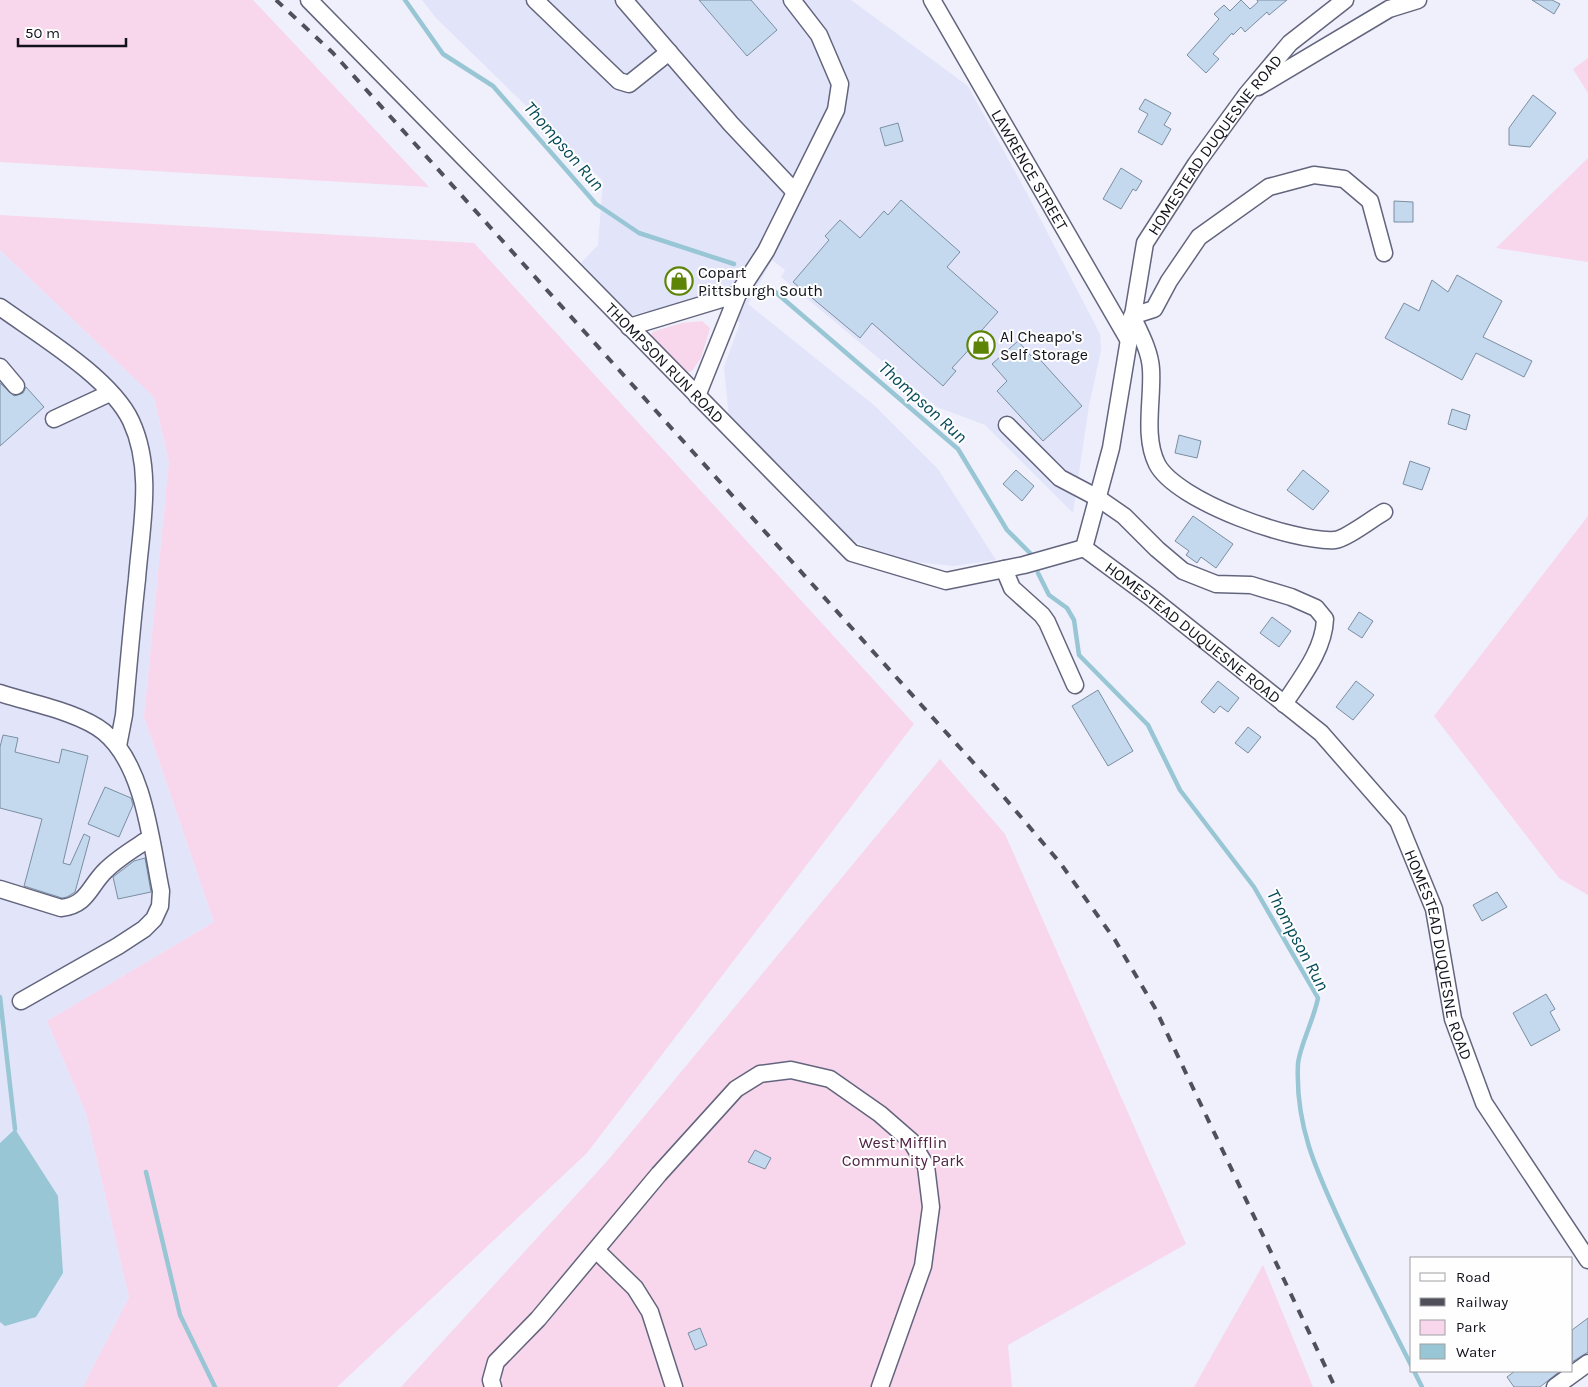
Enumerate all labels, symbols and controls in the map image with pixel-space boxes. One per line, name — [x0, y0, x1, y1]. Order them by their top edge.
scale bar — [18, 15, 125, 47]
text: 50 m — [25, 24, 60, 42]
street label: HOMESTEAD DUQUESNE ROAD — [1143, 50, 1286, 238]
water label: Thompson Run — [519, 97, 609, 195]
street label: LAWRENCE STREET — [988, 106, 1072, 234]
place label: Copart Pittsburgh South — [698, 263, 823, 300]
shop icon: Copart Pittsburgh South — [664, 266, 694, 296]
street label: THOMPSON RUN ROAD — [602, 298, 728, 427]
place label: Al Cheapo's Self Storage — [1000, 327, 1088, 364]
shop icon: Al Cheapo's Self Storage — [966, 330, 996, 360]
water label: Thompson Run — [874, 356, 972, 448]
street label: HOMESTEAD DUQUESNE ROAD — [1102, 558, 1285, 707]
street label: HOMESTEAD DUQUESNE ROAD — [1401, 846, 1477, 1062]
water label: Thompson Run — [1262, 885, 1334, 995]
park label: West Mifflin Community Park — [842, 1133, 964, 1170]
legend — [1410, 1257, 1573, 1372]
text: Road — [1456, 1268, 1491, 1286]
text: Railway — [1456, 1293, 1508, 1311]
text: Park — [1456, 1318, 1486, 1336]
text: Water — [1456, 1343, 1497, 1361]

